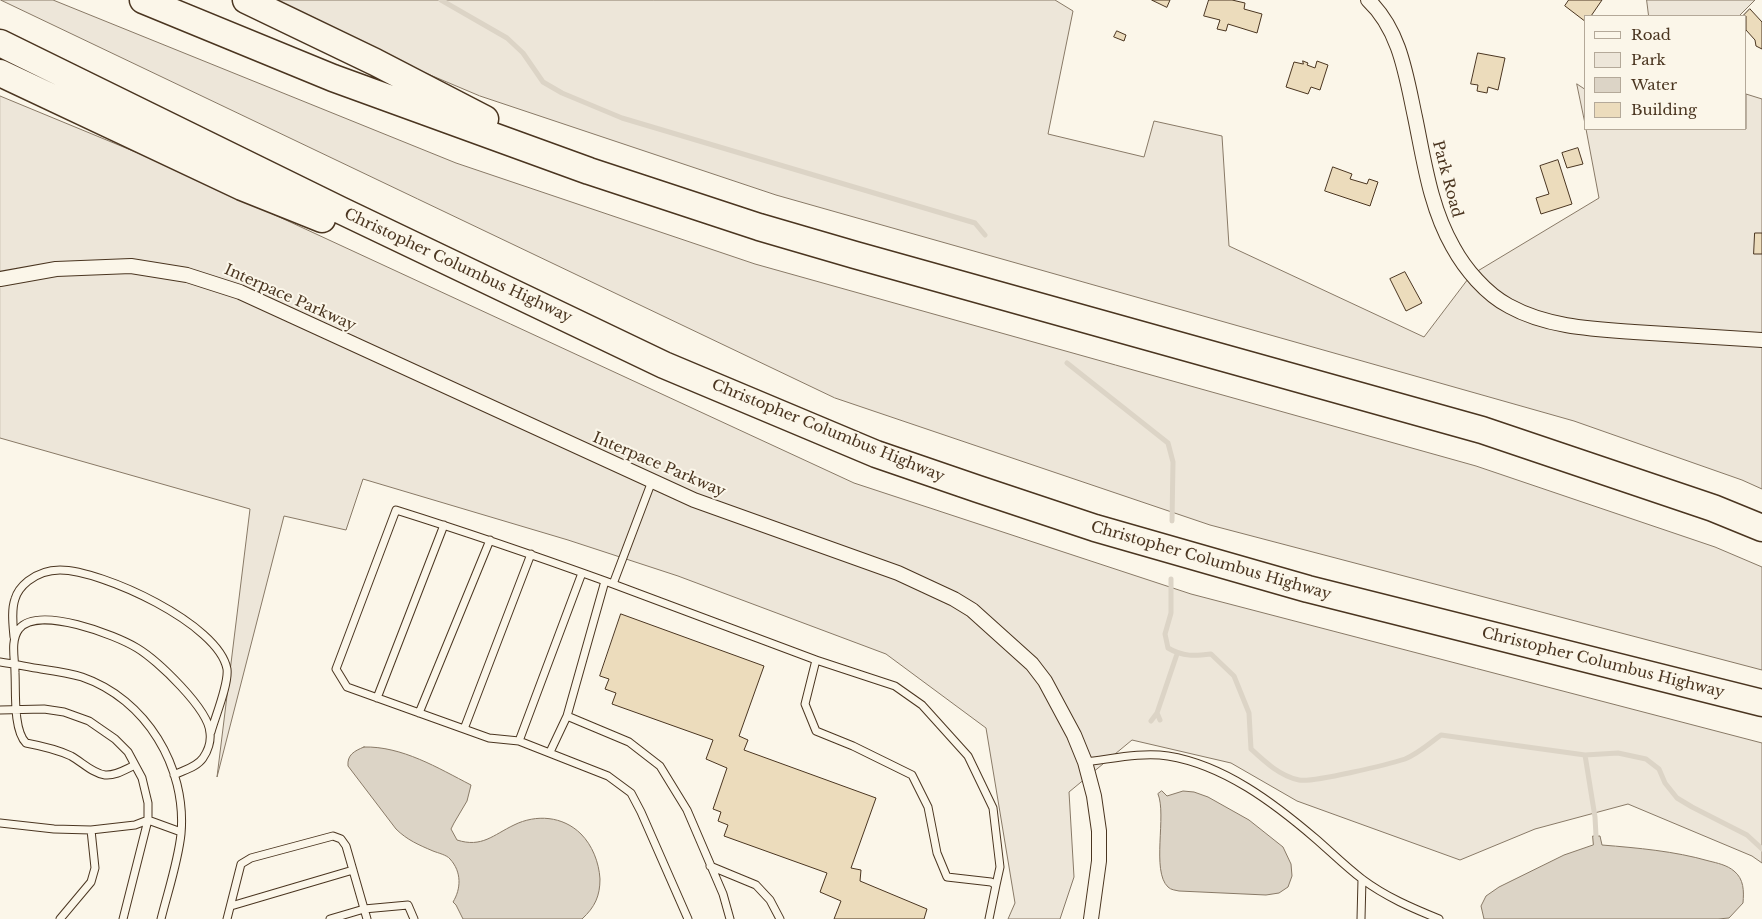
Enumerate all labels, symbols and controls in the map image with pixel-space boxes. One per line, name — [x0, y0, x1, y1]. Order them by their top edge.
legend — [1584, 15, 1747, 130]
text: Road — [1631, 25, 1671, 44]
text: Park — [1631, 50, 1666, 69]
text: Water — [1631, 75, 1677, 94]
text: Building — [1631, 100, 1697, 119]
street label: Park Road — [1428, 138, 1466, 220]
street label: Christopher Columbus Highway — [341, 205, 575, 327]
street label: Interpace Parkway — [221, 261, 359, 335]
street label: Christopher Columbus Highway — [709, 376, 947, 486]
street label: Interpace Parkway — [590, 429, 728, 501]
street label: Christopher Columbus Highway — [1089, 518, 1333, 604]
street label: Christopher Columbus Highway — [1480, 624, 1726, 702]

